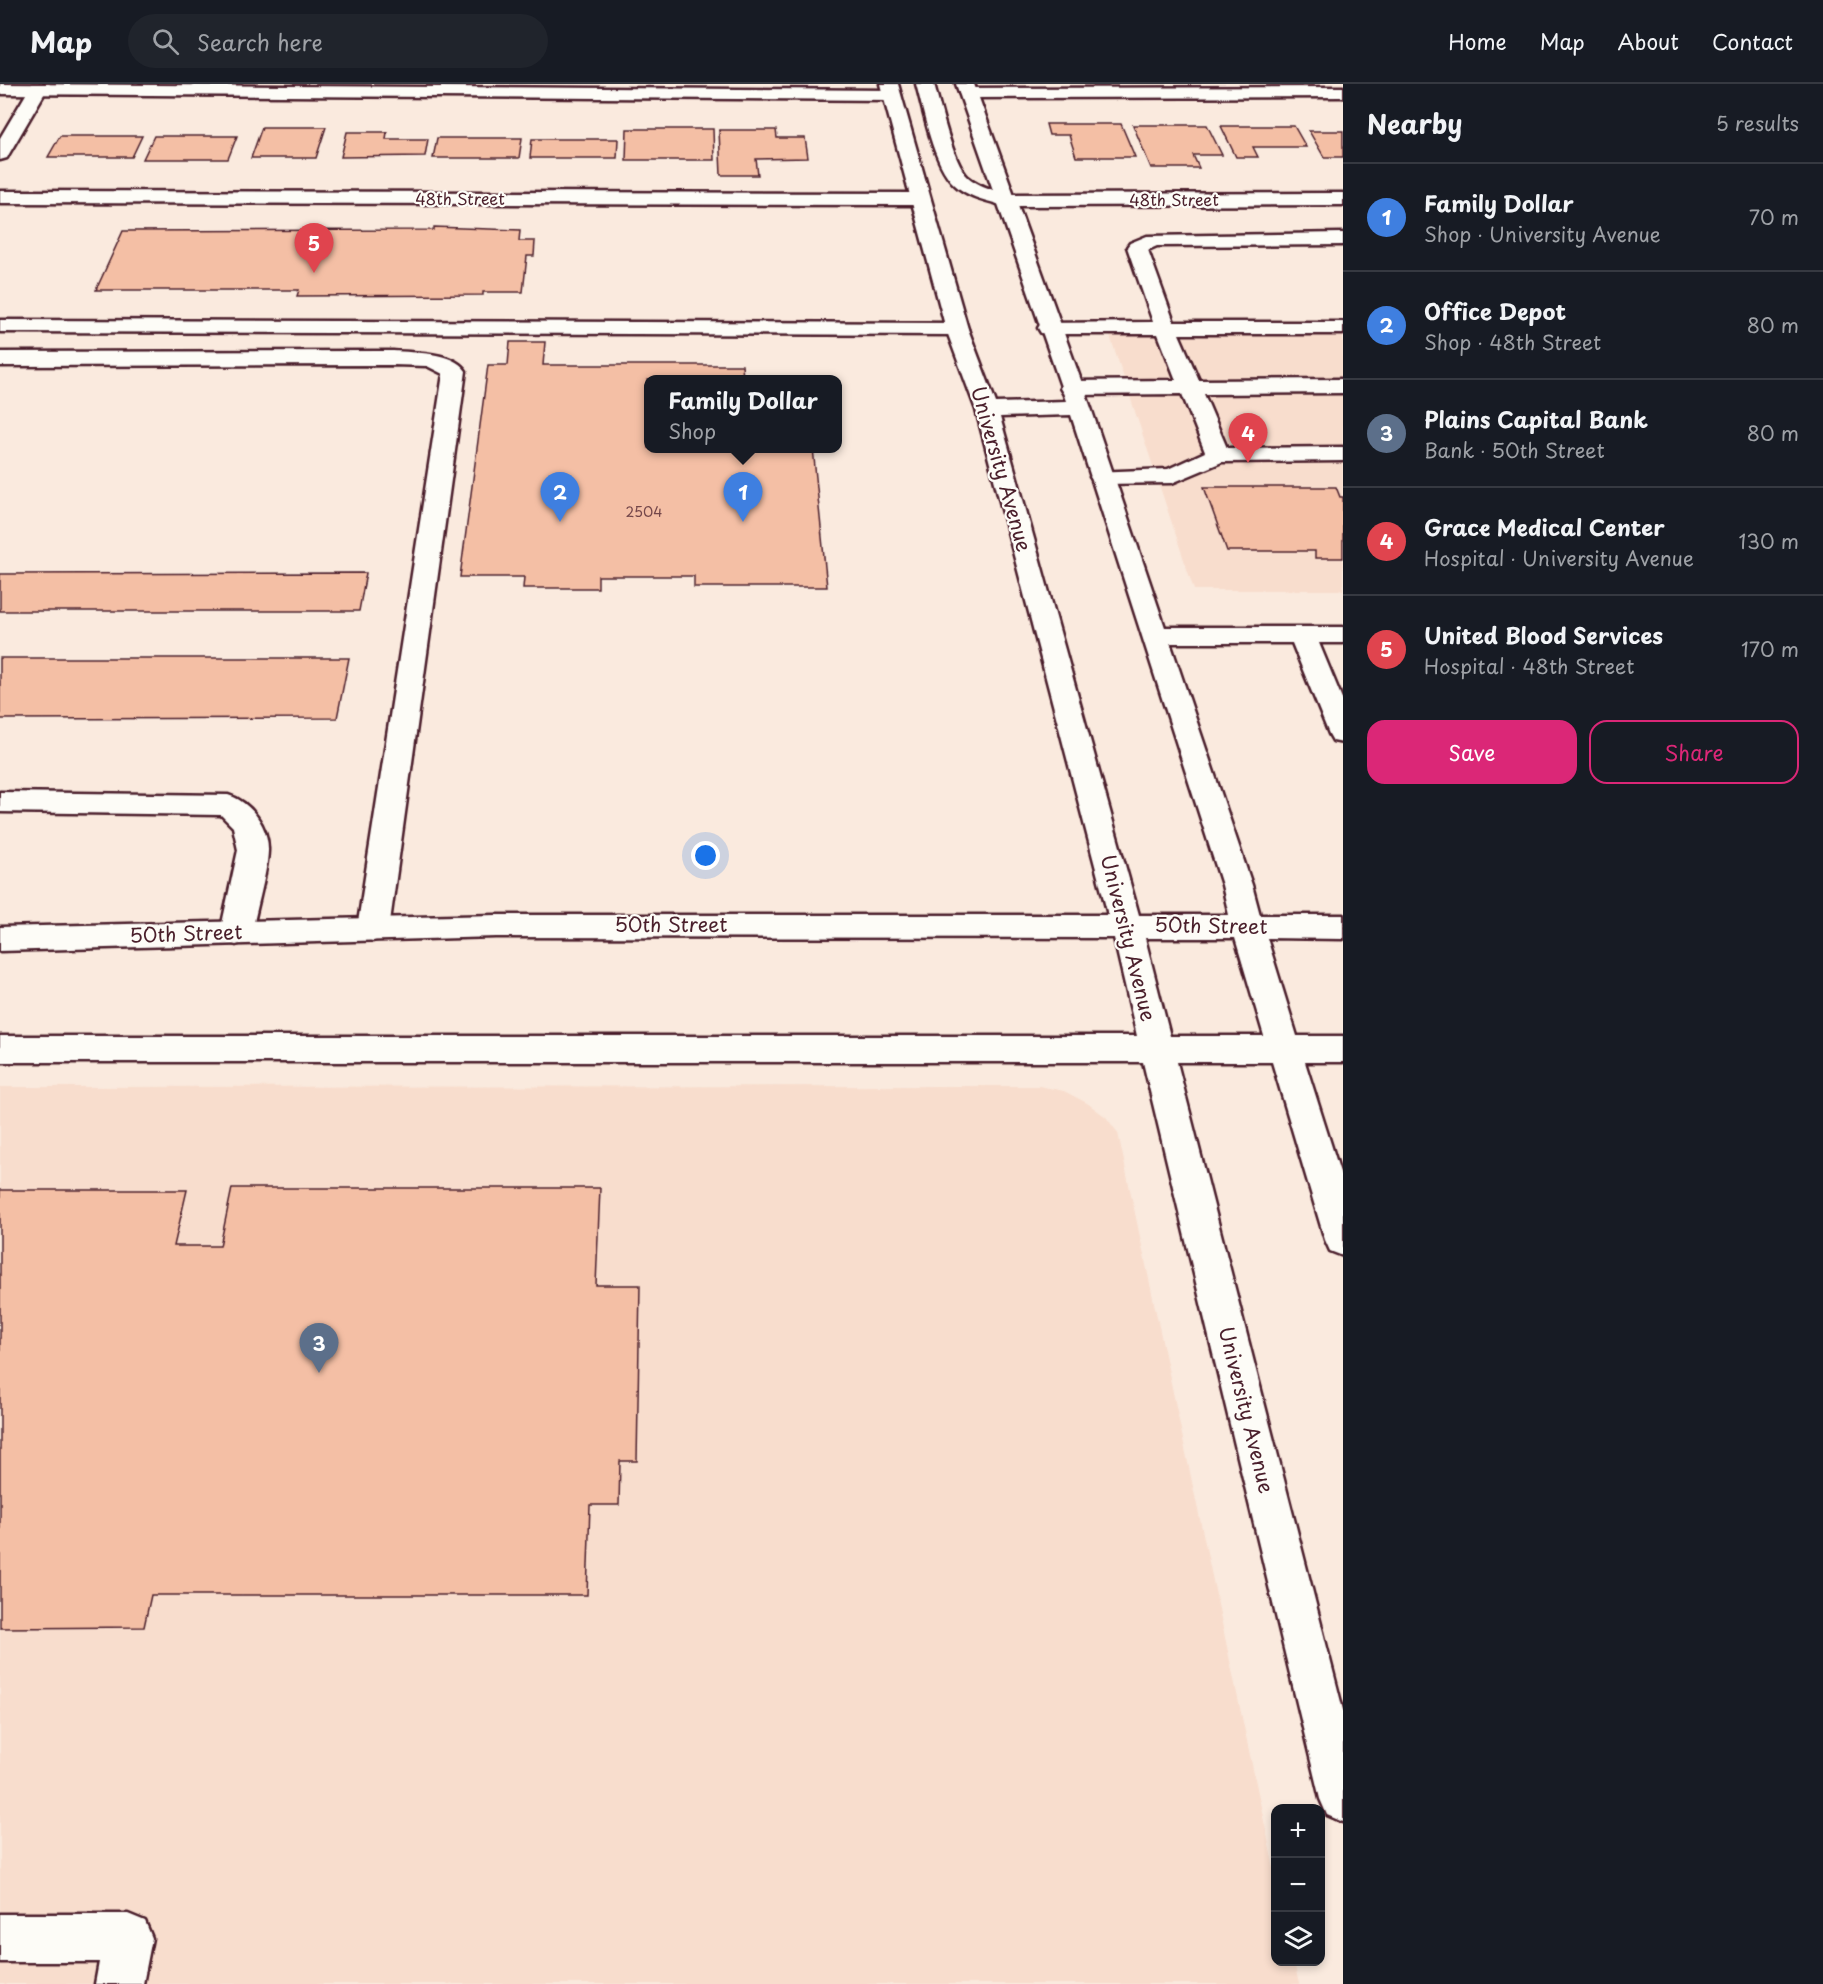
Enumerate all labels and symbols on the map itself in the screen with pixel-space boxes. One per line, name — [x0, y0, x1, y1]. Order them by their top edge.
street label: 48th Street — [415, 186, 505, 210]
street label: 48th Street — [1129, 187, 1219, 211]
pin: 5 — [294, 224, 334, 273]
street label: University Avenue — [964, 382, 1040, 555]
pin: 4 — [1228, 414, 1268, 463]
pin: 2 — [540, 472, 580, 522]
pin: 1 — [724, 472, 762, 522]
house number: 2504 — [625, 501, 663, 522]
your location — [691, 841, 720, 870]
street label: University Avenue — [1094, 851, 1164, 1024]
street label: 50th Street — [614, 909, 728, 939]
street label: 50th Street — [1154, 909, 1268, 941]
street label: 50th Street — [129, 916, 243, 950]
street label: University Avenue — [1212, 1323, 1282, 1496]
pin: 3 — [300, 1324, 338, 1373]

